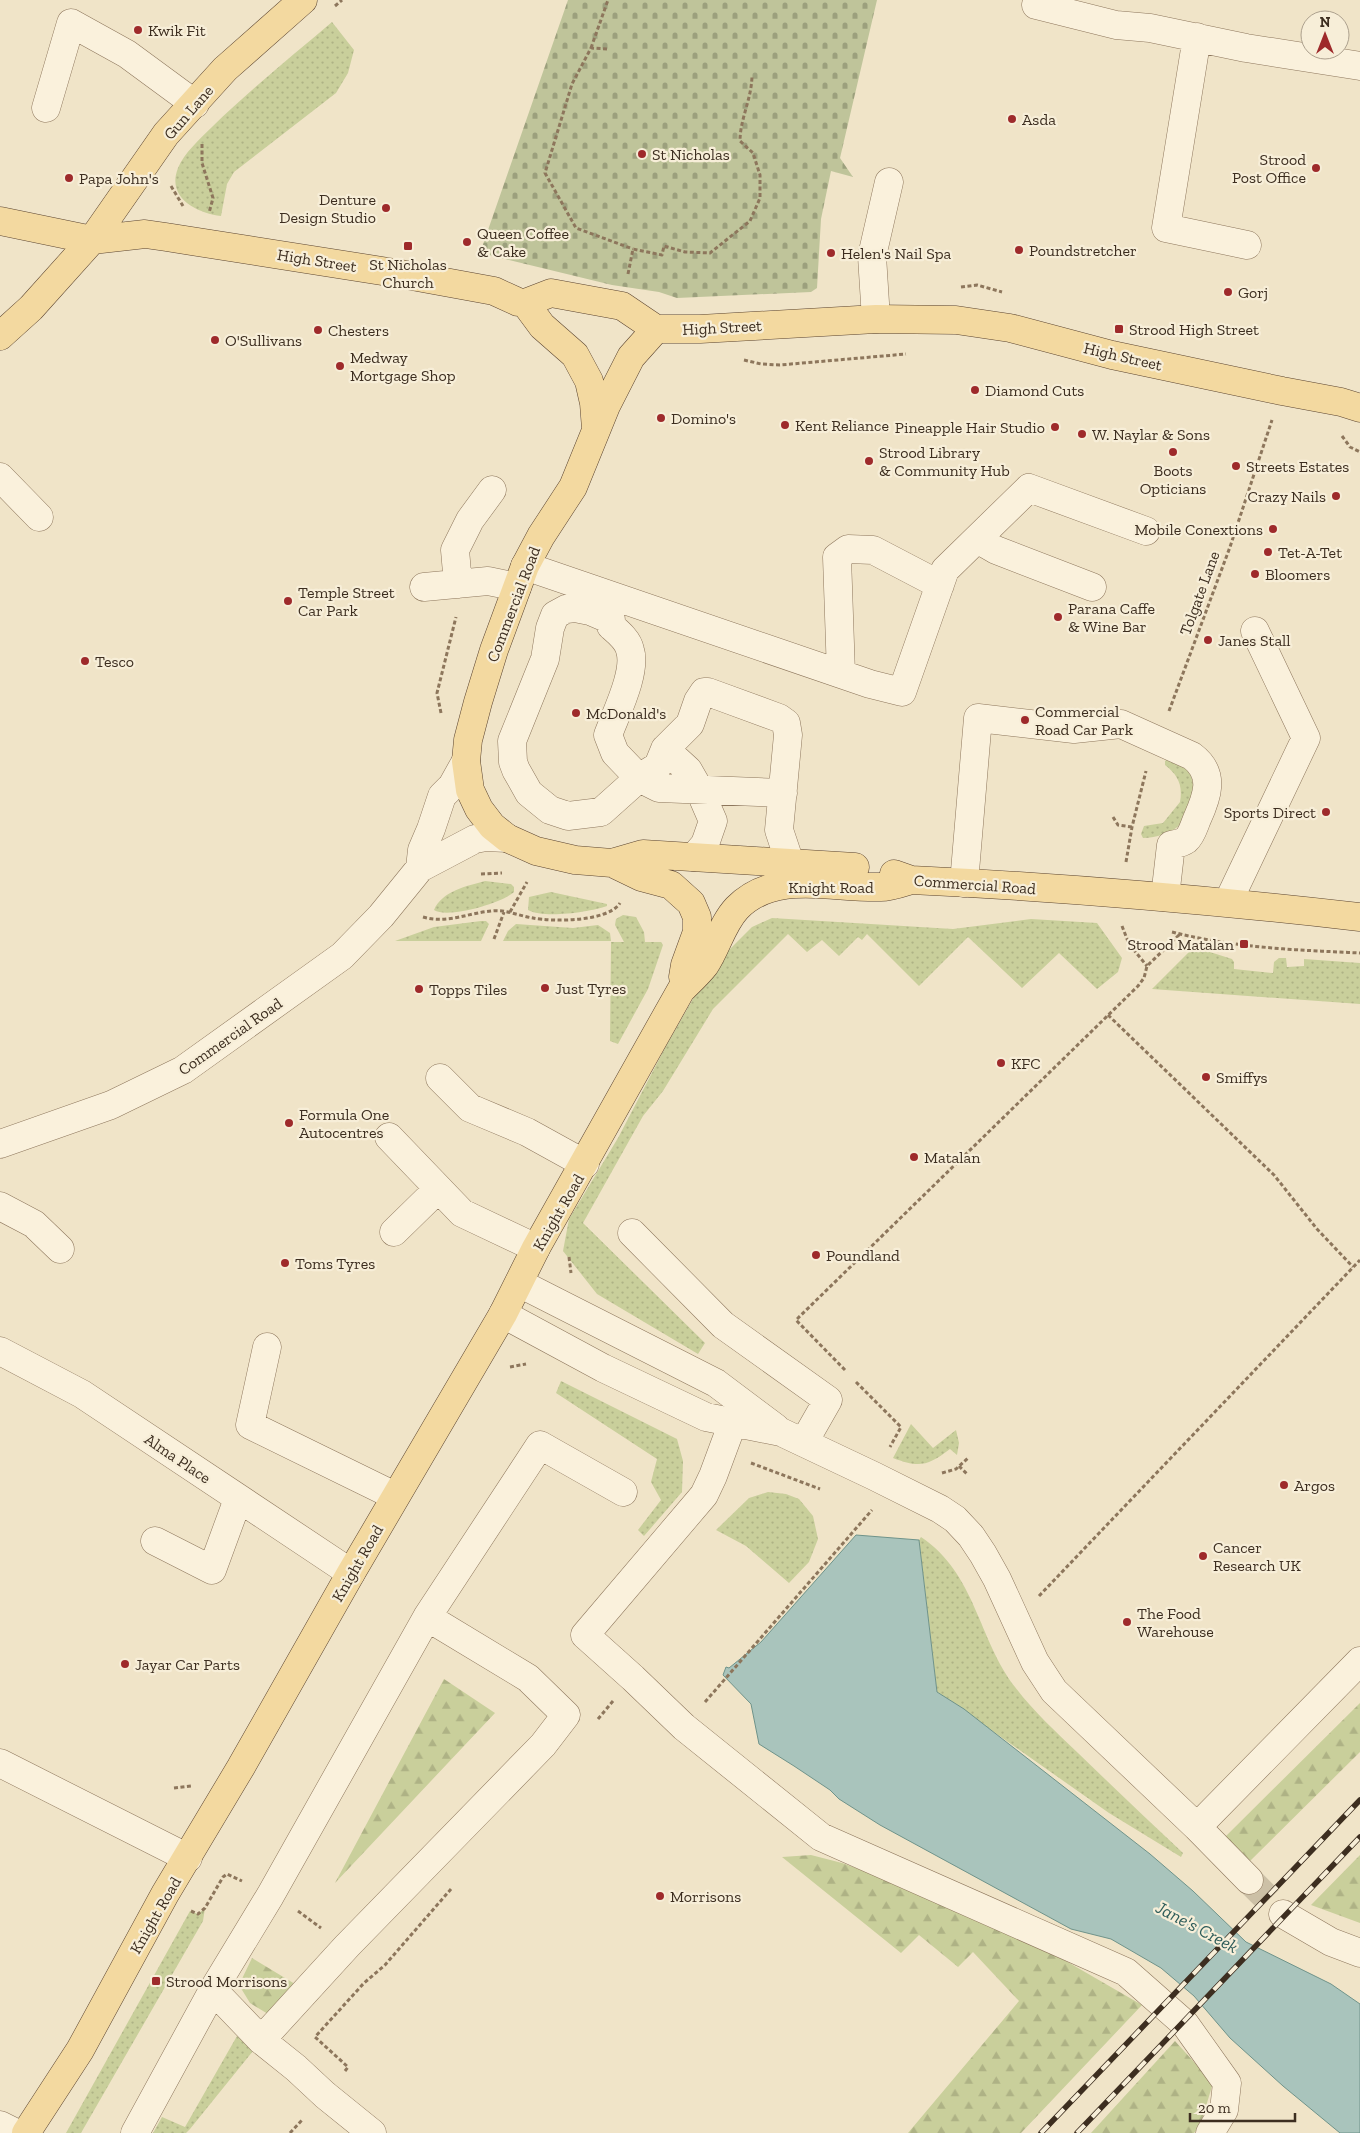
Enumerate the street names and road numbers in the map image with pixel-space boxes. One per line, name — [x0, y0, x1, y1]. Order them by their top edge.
street label: Gun Lane — [160, 81, 217, 143]
street label: High Street — [276, 245, 358, 276]
street label: High Street — [682, 316, 762, 339]
street label: High Street — [1082, 338, 1164, 375]
street label: Commercial Road — [483, 543, 544, 665]
street label: Tolgate Lane — [1175, 549, 1223, 638]
street label: Commercial Road — [913, 871, 1037, 898]
street label: Knight Road — [788, 878, 874, 897]
street label: Commercial Road — [175, 993, 286, 1079]
street label: Knight Road — [529, 1170, 588, 1254]
street label: Alma Place — [141, 1429, 214, 1488]
street label: Knight Road — [328, 1521, 387, 1605]
street label: Knight Road — [126, 1873, 185, 1957]

